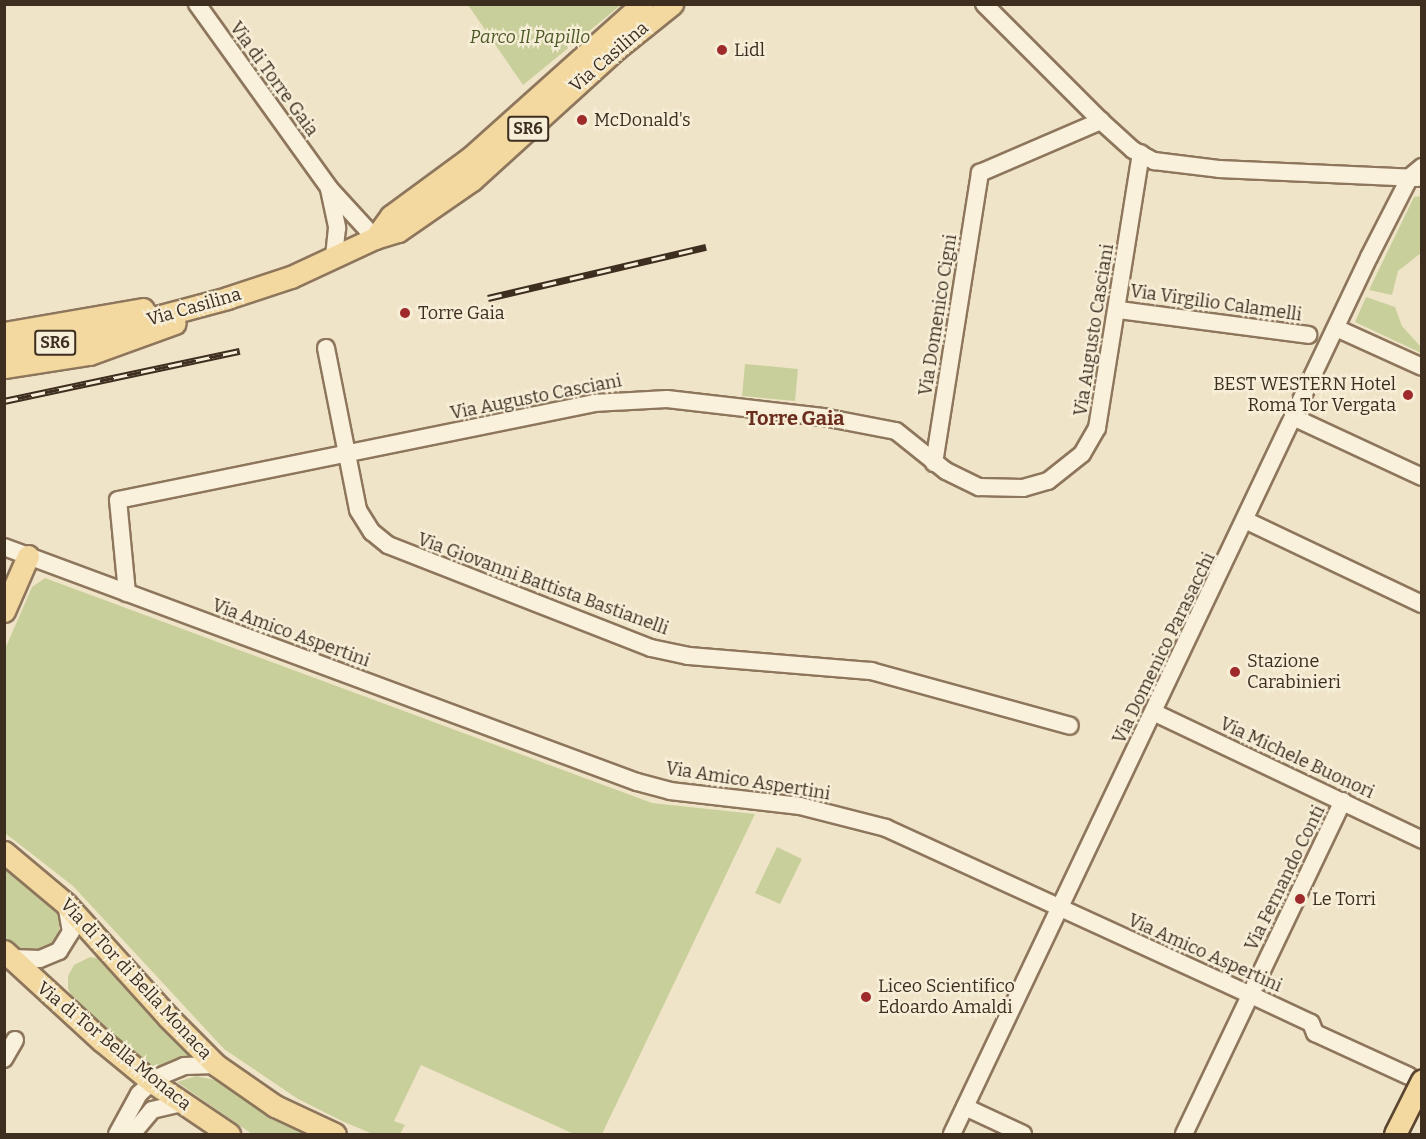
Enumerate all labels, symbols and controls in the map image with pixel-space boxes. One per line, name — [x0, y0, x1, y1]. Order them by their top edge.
street label: Via di Torre Gaia — [225, 17, 323, 141]
street label: Via Casilina — [565, 17, 653, 97]
park label: Parco Il Papillo — [470, 26, 590, 48]
place label: Lidl — [734, 39, 765, 61]
marker: Lidl — [715, 43, 729, 57]
place label: McDonald's — [594, 109, 691, 131]
marker: McDonald's — [575, 113, 589, 127]
road number: SR6 — [507, 116, 549, 142]
street label: Via Domenico Cigni — [915, 233, 961, 397]
street label: Via Augusto Casciani — [1070, 242, 1118, 418]
street label: Via Virgilio Calamelli — [1129, 280, 1303, 326]
street label: Via Casilina — [144, 283, 244, 331]
place label: Torre Gaia — [418, 302, 505, 324]
marker: Torre Gaia — [396, 304, 414, 322]
road number: SR6 — [34, 330, 76, 356]
street label: Via Augusto Casciani — [448, 370, 624, 424]
place label: BEST WESTERN Hotel Roma Tor Vergata — [1213, 374, 1396, 416]
marker: BEST WESTERN Hotel Roma Tor Vergata — [1401, 388, 1415, 402]
district label: Torre Gaia — [746, 406, 844, 430]
street label: Via Giovanni Battista Bastianelli — [415, 528, 671, 640]
street label: Via Domenico Parasacchi — [1108, 549, 1220, 747]
street label: Via Amico Aspertini — [209, 594, 373, 672]
place label: Stazione Carabinieri — [1247, 651, 1341, 694]
marker: Stazione Carabinieri — [1228, 665, 1242, 679]
street label: Via Michele Buonori — [1216, 713, 1378, 803]
street label: Via Amico Aspertini — [664, 757, 832, 805]
street label: Via Fernando Conti — [1240, 802, 1330, 954]
place label: Le Torri — [1312, 888, 1376, 910]
marker: Le Torri — [1293, 892, 1307, 906]
street label: Via di Tor di Bella Monaca — [56, 894, 216, 1064]
street label: Via Amico Aspertini — [1125, 909, 1285, 997]
place label: Liceo Scientifico Edoardo Amaldi — [878, 976, 1015, 1018]
street label: Via di Tor Bella Monaca — [32, 977, 196, 1115]
marker: Liceo Scientifico Edoardo Amaldi — [859, 990, 873, 1004]

